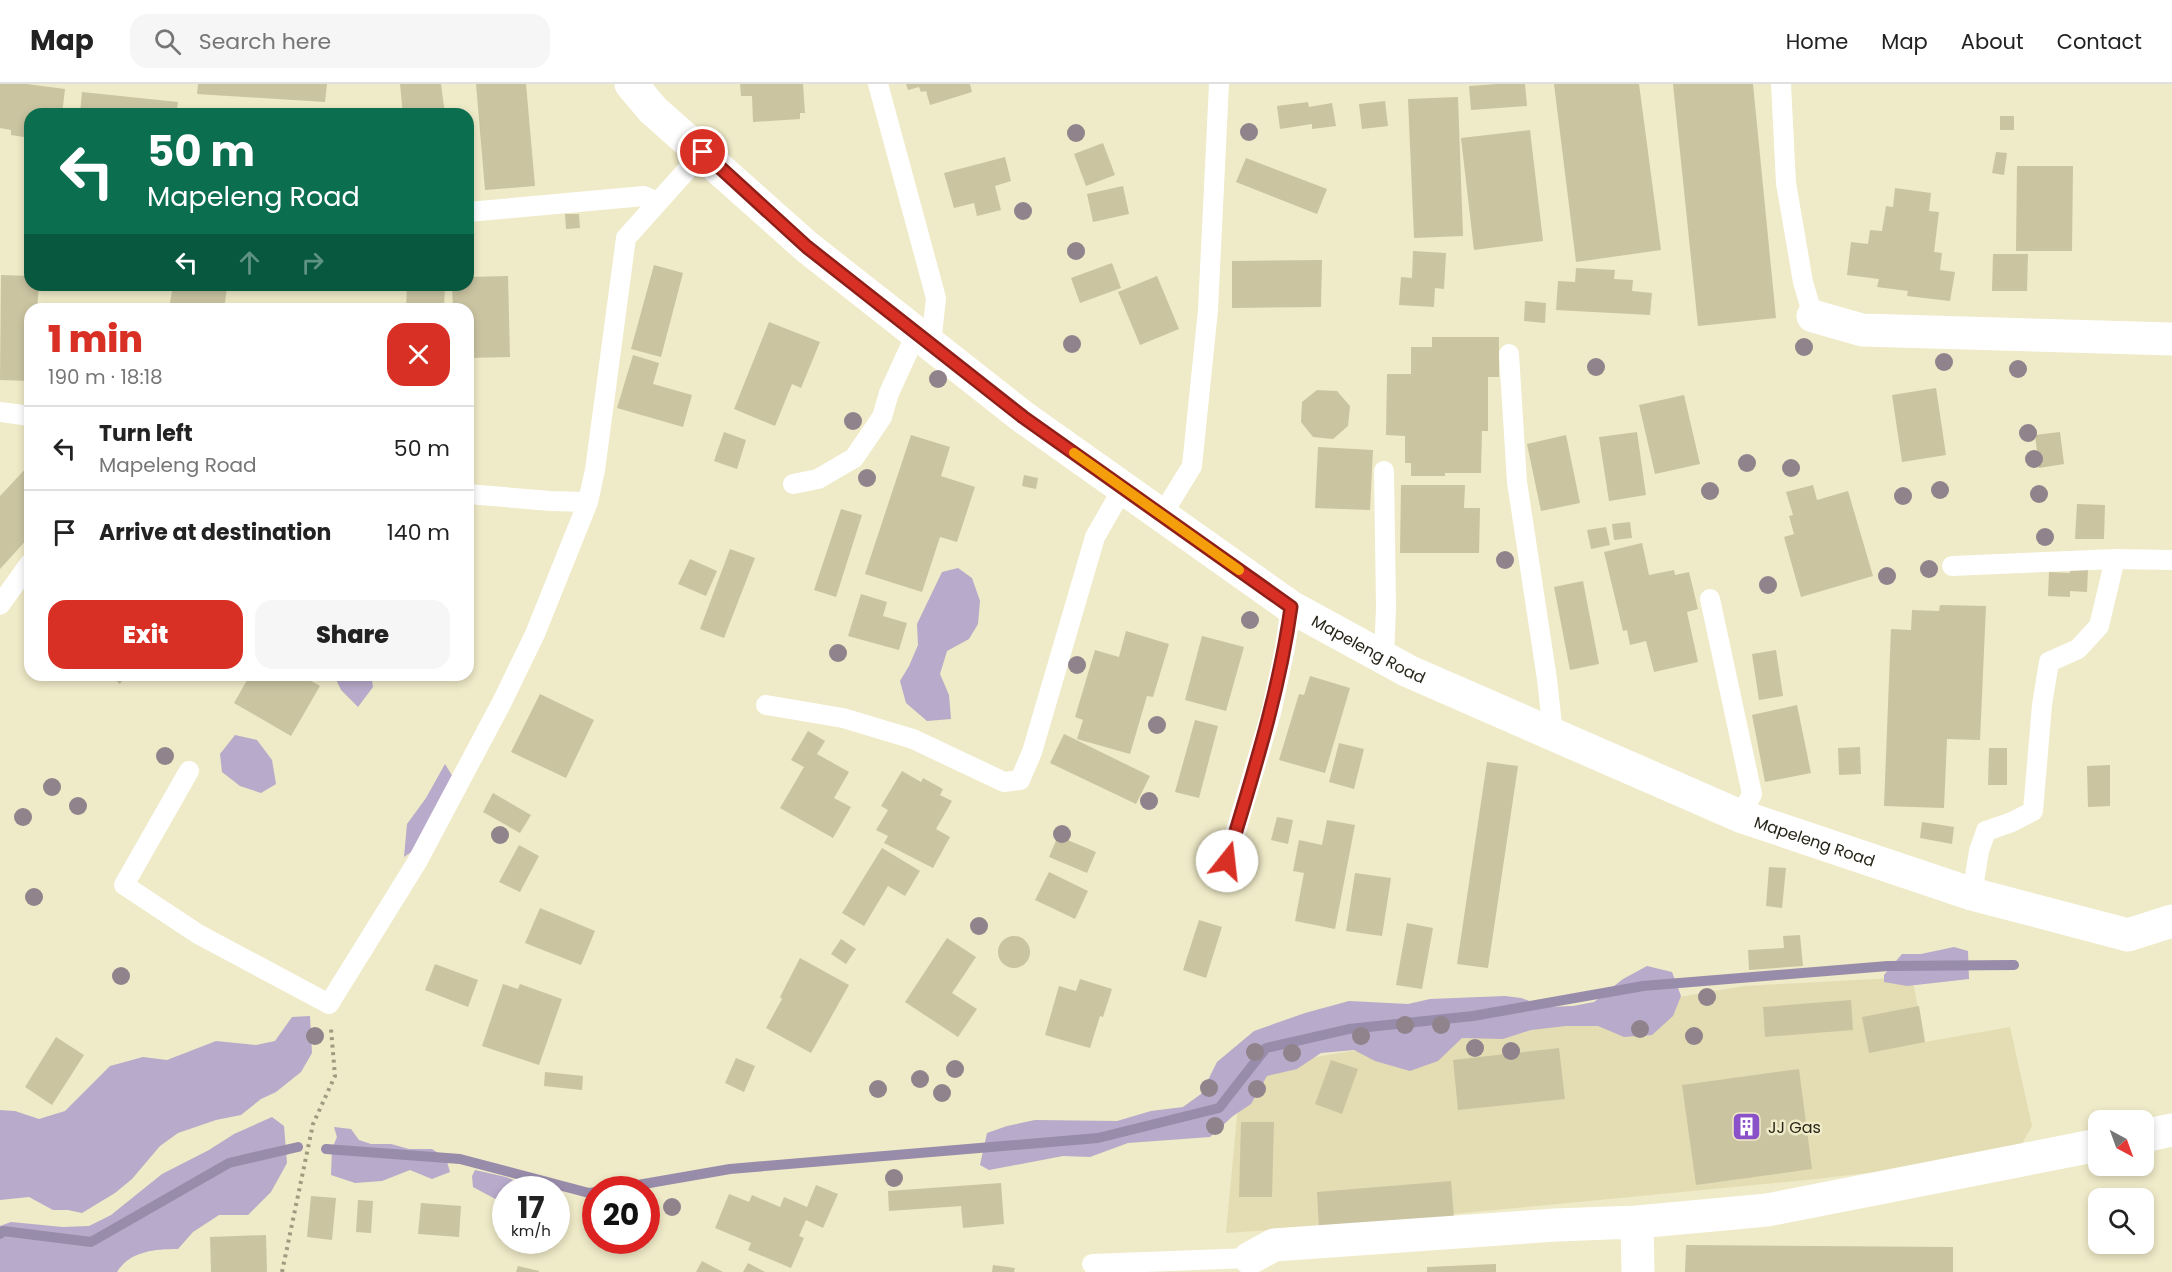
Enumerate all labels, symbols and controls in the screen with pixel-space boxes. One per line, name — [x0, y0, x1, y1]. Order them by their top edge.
search box — [130, 14, 550, 68]
text: Map — [30, 21, 94, 60]
icon: search — [151, 25, 184, 58]
text: Search here — [199, 26, 331, 57]
text: Home — [1786, 27, 1848, 56]
text: Map — [1881, 27, 1928, 56]
text: About — [1961, 27, 2024, 56]
text: Contact — [2057, 27, 2142, 56]
text: 50 m — [147, 122, 255, 181]
pin — [677, 126, 728, 177]
icon: left — [48, 132, 126, 210]
icon: arrive — [686, 135, 719, 168]
text: Mapeleng Road — [147, 178, 360, 215]
icon: left — [170, 246, 203, 279]
icon: ahead — [233, 246, 266, 279]
icon: right — [296, 246, 329, 279]
text: 1 min — [48, 314, 143, 365]
button: close — [387, 323, 450, 386]
text: 190 m · 18:18 — [48, 363, 163, 391]
text: Turn left — [99, 418, 193, 449]
icon: left — [48, 432, 81, 465]
text: 50 m — [394, 433, 450, 464]
text: Mapeleng Road — [99, 451, 257, 479]
icon: arrive — [48, 516, 81, 549]
text: Arrive at destination — [99, 517, 331, 548]
text: 140 m — [387, 517, 450, 548]
button: Exit — [48, 600, 243, 669]
button: Share — [255, 600, 450, 669]
street label: Mapeleng Road — [1307, 610, 1429, 689]
street label: Mapeleng Road — [1751, 811, 1878, 873]
position arrow — [1195, 829, 1259, 893]
north arrow — [2088, 1110, 2154, 1176]
map controls — [2088, 1110, 2154, 1254]
building icon: JJ Gas — [1731, 1111, 1763, 1143]
place label: JJ Gas — [1768, 1116, 1821, 1139]
speed limit sign: 20 — [582, 1176, 660, 1254]
text: 17 — [517, 1186, 545, 1229]
button: search — [2088, 1188, 2154, 1254]
text: km/h — [511, 1220, 551, 1241]

